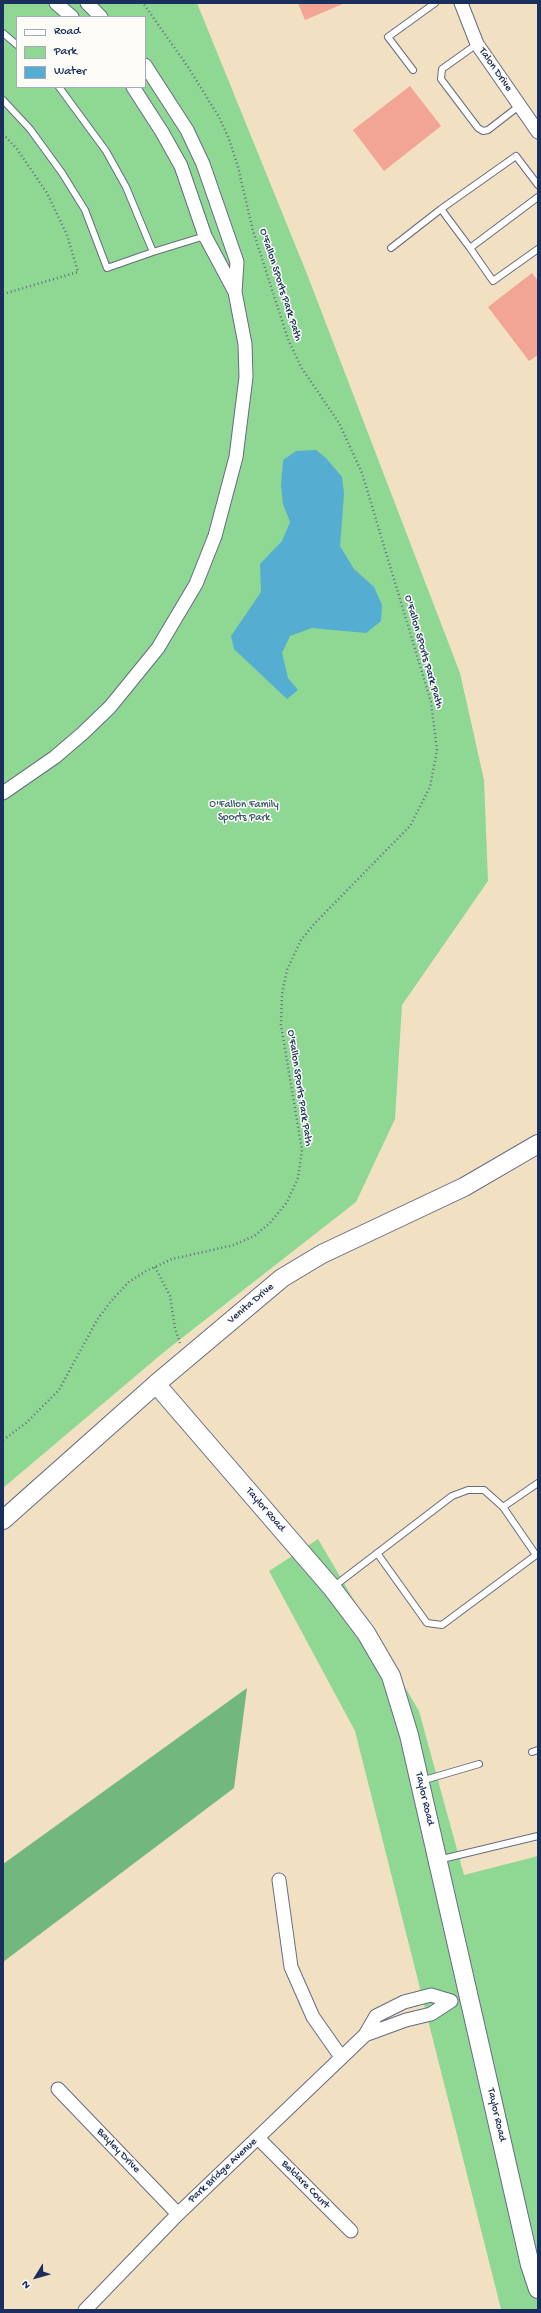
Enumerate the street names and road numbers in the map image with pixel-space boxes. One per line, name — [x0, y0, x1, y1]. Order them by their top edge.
street label: Talon Drive — [475, 46, 515, 94]
street label: O'Fallon SPorts Park Path — [256, 227, 304, 343]
street label: O'Fallon SPorts Park Path — [400, 594, 446, 710]
street label: O'Fallon SPorts Park Path — [283, 1029, 315, 1147]
street label: Venita Drive — [225, 1281, 277, 1327]
street label: Taylor Road — [242, 1485, 288, 1535]
street label: Taylor Road — [411, 1771, 437, 1827]
street label: Taylor Road — [483, 2087, 509, 2143]
street label: Bayley Drive — [93, 2126, 143, 2176]
street label: Park Bridge Avenue — [186, 2136, 260, 2206]
street label: Belclare Court — [278, 2158, 332, 2212]

